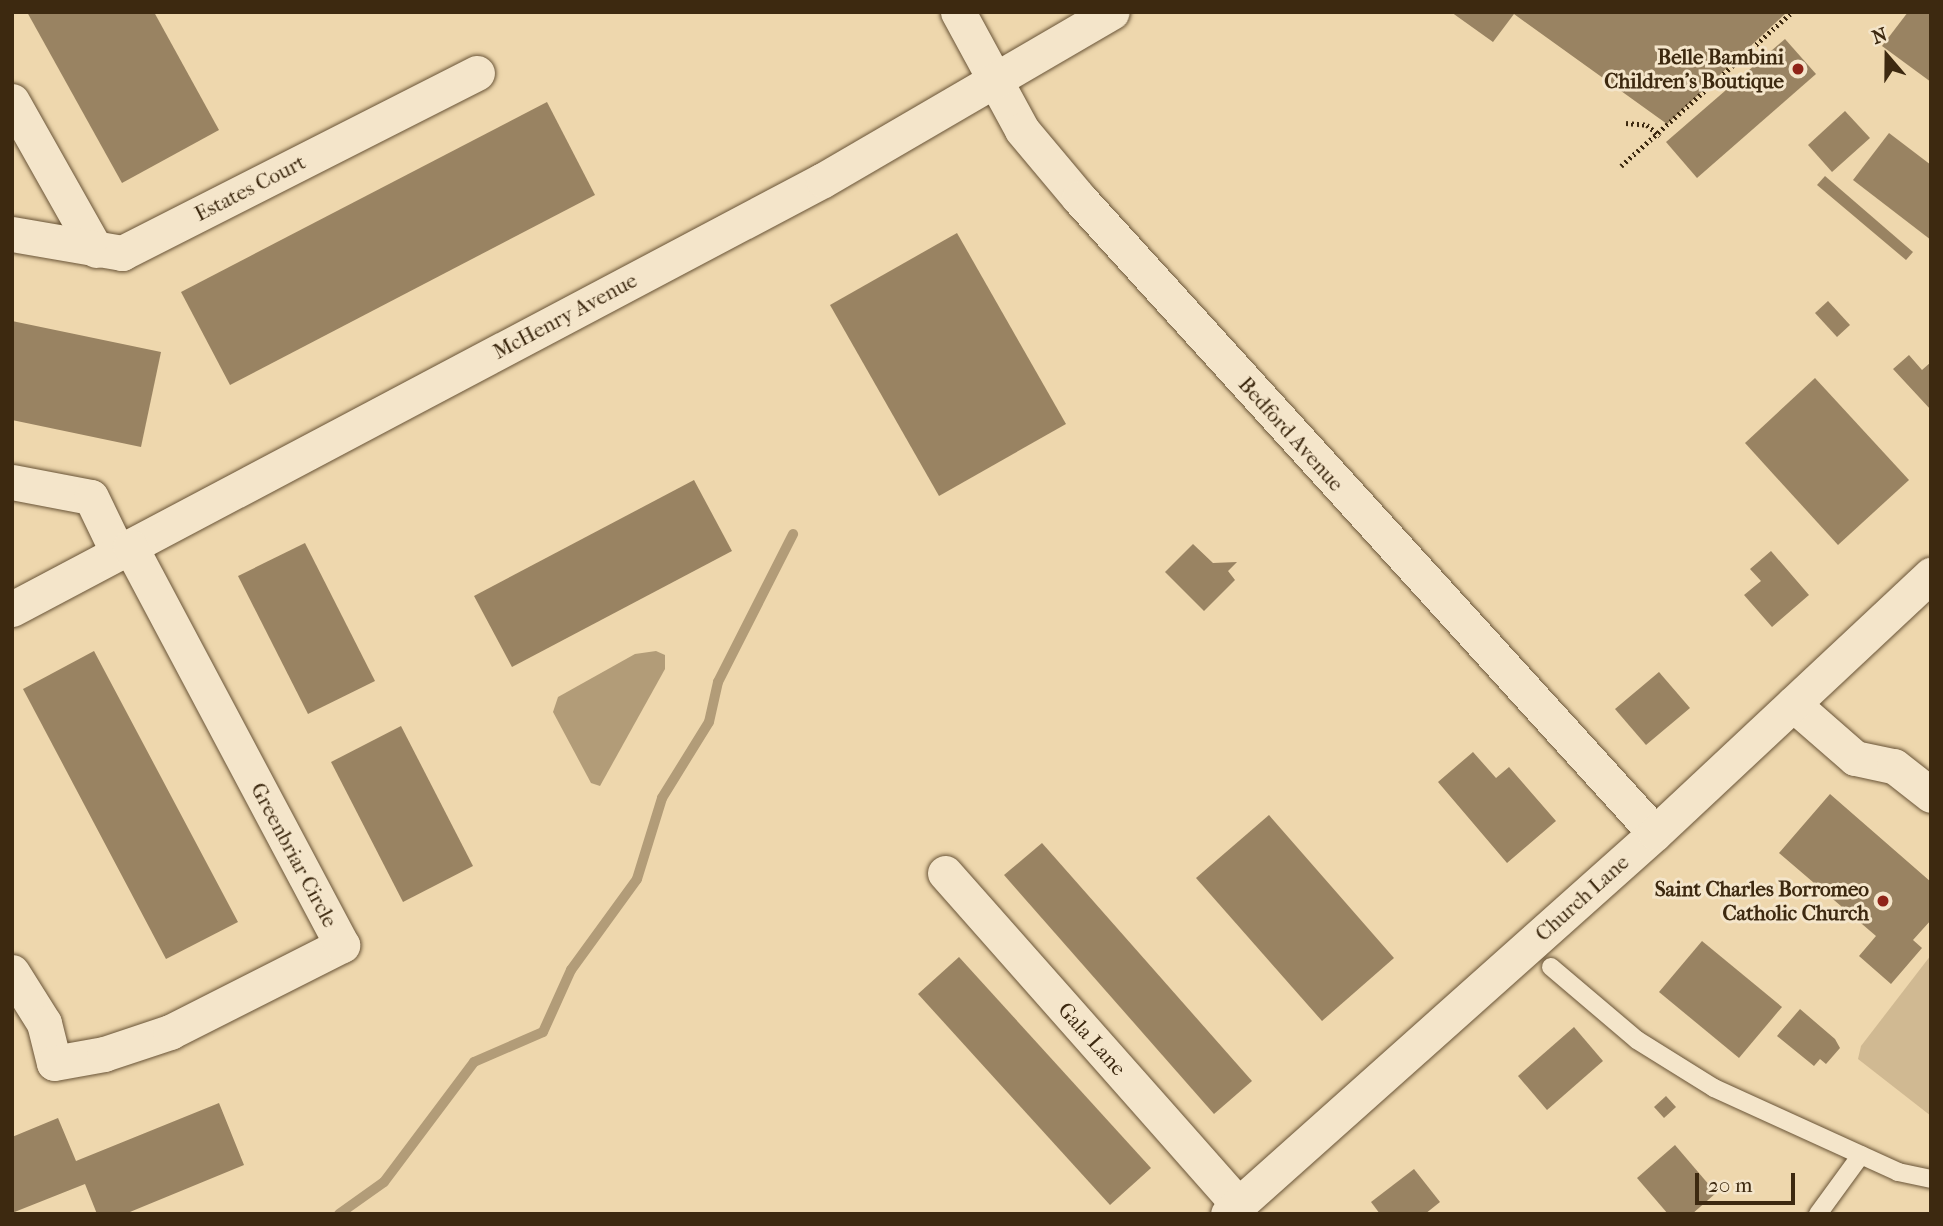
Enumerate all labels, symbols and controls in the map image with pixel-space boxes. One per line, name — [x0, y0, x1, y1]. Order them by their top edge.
north arrow — [1852, 21, 1922, 91]
text: N — [1869, 23, 1890, 49]
place label: Belle Bambini Children’s Boutique — [1604, 44, 1784, 94]
marker: Belle Bambini Children’s Boutique — [1790, 61, 1806, 77]
street label: Estates Court — [190, 149, 310, 227]
street label: McHenry Avenue — [489, 267, 641, 365]
street label: Bedford Avenue — [1233, 372, 1349, 496]
street label: Greenbriar Circle — [245, 778, 343, 932]
street label: Church Lane — [1530, 850, 1634, 946]
place label: Saint Charles Borromeo Catholic Church — [1655, 876, 1869, 926]
marker: Saint Charles Borromeo Catholic Church — [1875, 893, 1891, 909]
street label: Gala Lane — [1053, 997, 1131, 1081]
scale bar — [1698, 1160, 1798, 1204]
text: 20 m — [1708, 1173, 1752, 1197]

